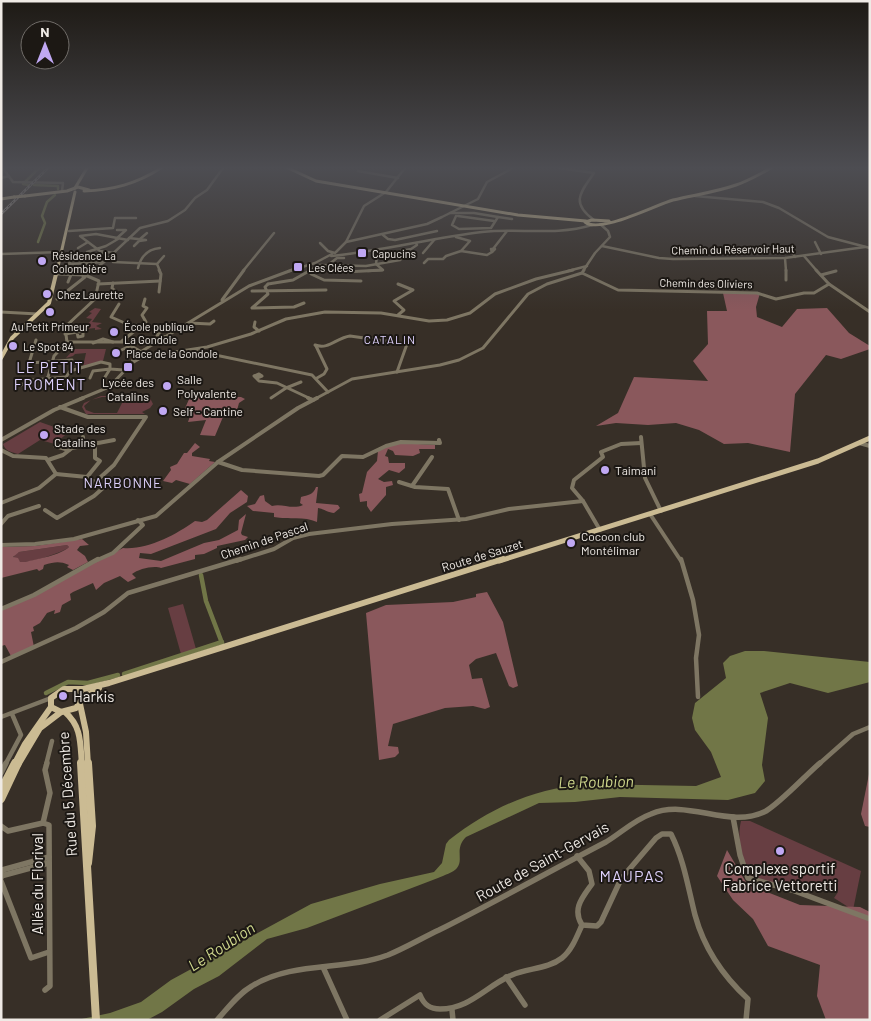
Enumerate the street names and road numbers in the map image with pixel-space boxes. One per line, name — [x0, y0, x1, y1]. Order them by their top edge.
street label: Chemin du Réservoir Haut — [671, 241, 795, 257]
street label: Chemin des Oliviers — [659, 276, 753, 290]
street label: Chemin de Pascal — [219, 519, 309, 561]
street label: Route de Sauzet — [440, 536, 524, 574]
street label: Rue du 5 Décembre — [54, 731, 80, 857]
street label: Route de Saint-Gervais — [473, 817, 611, 905]
street label: Allée du Florival — [28, 833, 46, 935]

